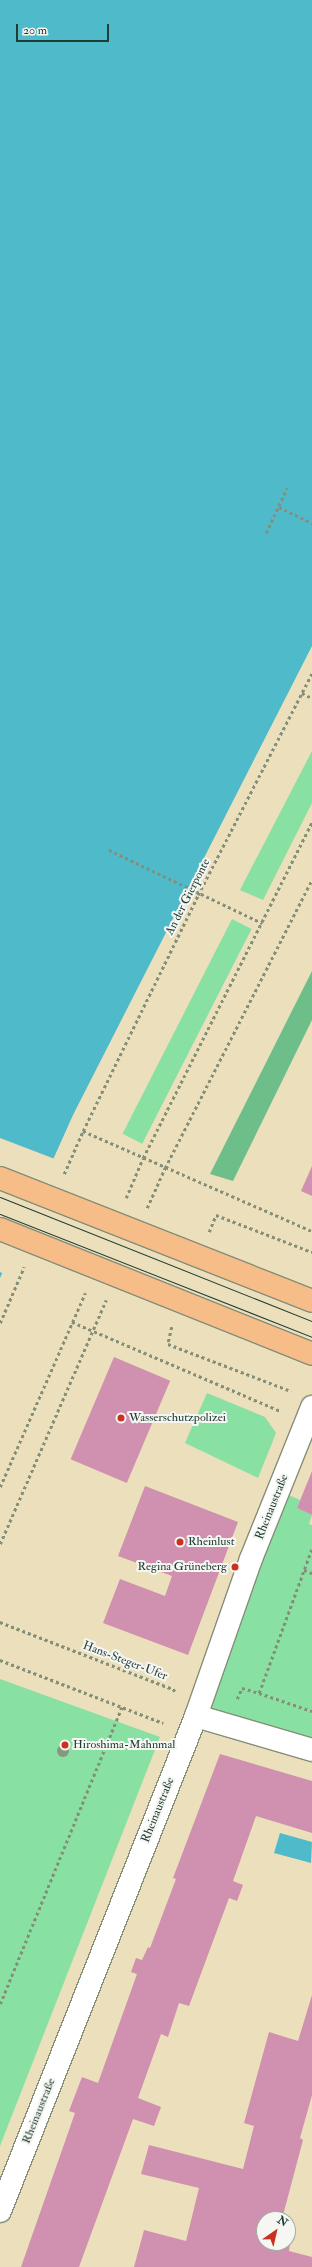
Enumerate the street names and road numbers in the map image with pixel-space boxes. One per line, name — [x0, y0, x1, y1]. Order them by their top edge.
street label: An der Gierponte — [163, 856, 213, 938]
street label: Rheinaustraße — [252, 1472, 292, 1542]
street label: Hans-Steger-Ufer — [81, 1638, 169, 1684]
street label: Rheinaustraße — [138, 1775, 178, 1845]
street label: Rheinaustraße — [19, 2076, 59, 2146]

